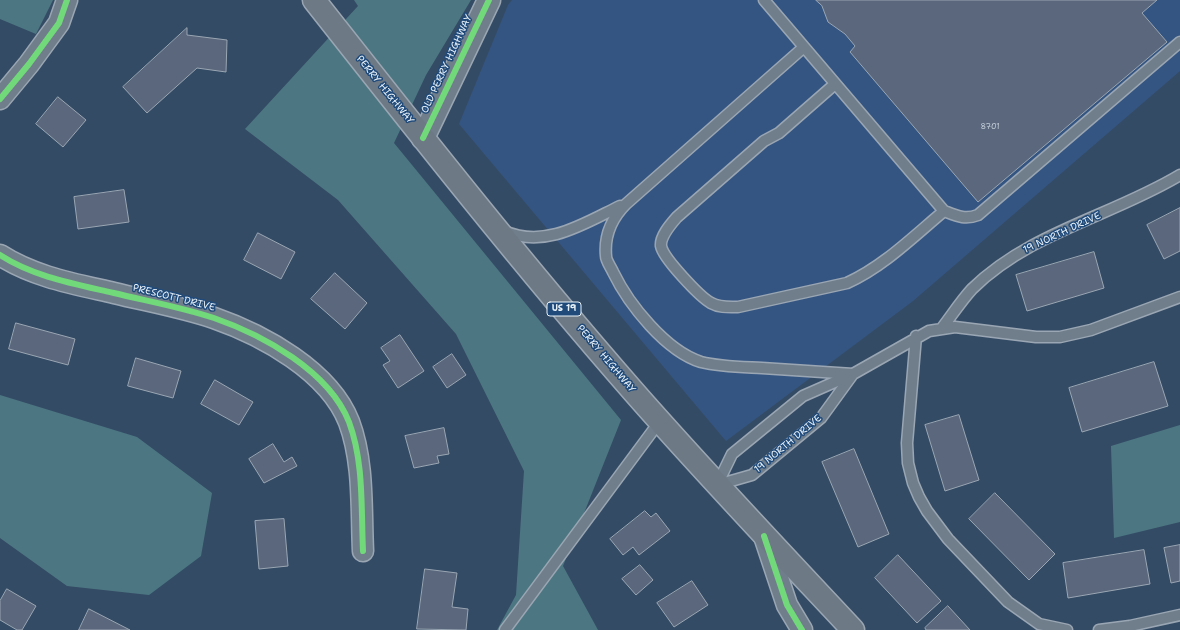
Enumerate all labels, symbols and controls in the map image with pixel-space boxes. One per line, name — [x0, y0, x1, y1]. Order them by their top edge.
street label: OLD PERRY HIGHWAY — [419, 13, 475, 115]
street label: PERRY HIGHWAY — [354, 53, 416, 127]
house number: 8701 — [980, 122, 1000, 132]
street label: 19 NORTH DRIVE — [1021, 210, 1103, 256]
street label: PRESCOTT DRIVE — [132, 282, 216, 314]
road number: US 19 — [547, 302, 581, 316]
street label: PERRY HIGHWAY — [574, 323, 638, 395]
street label: 19 NORTH DRIVE — [752, 412, 824, 476]

